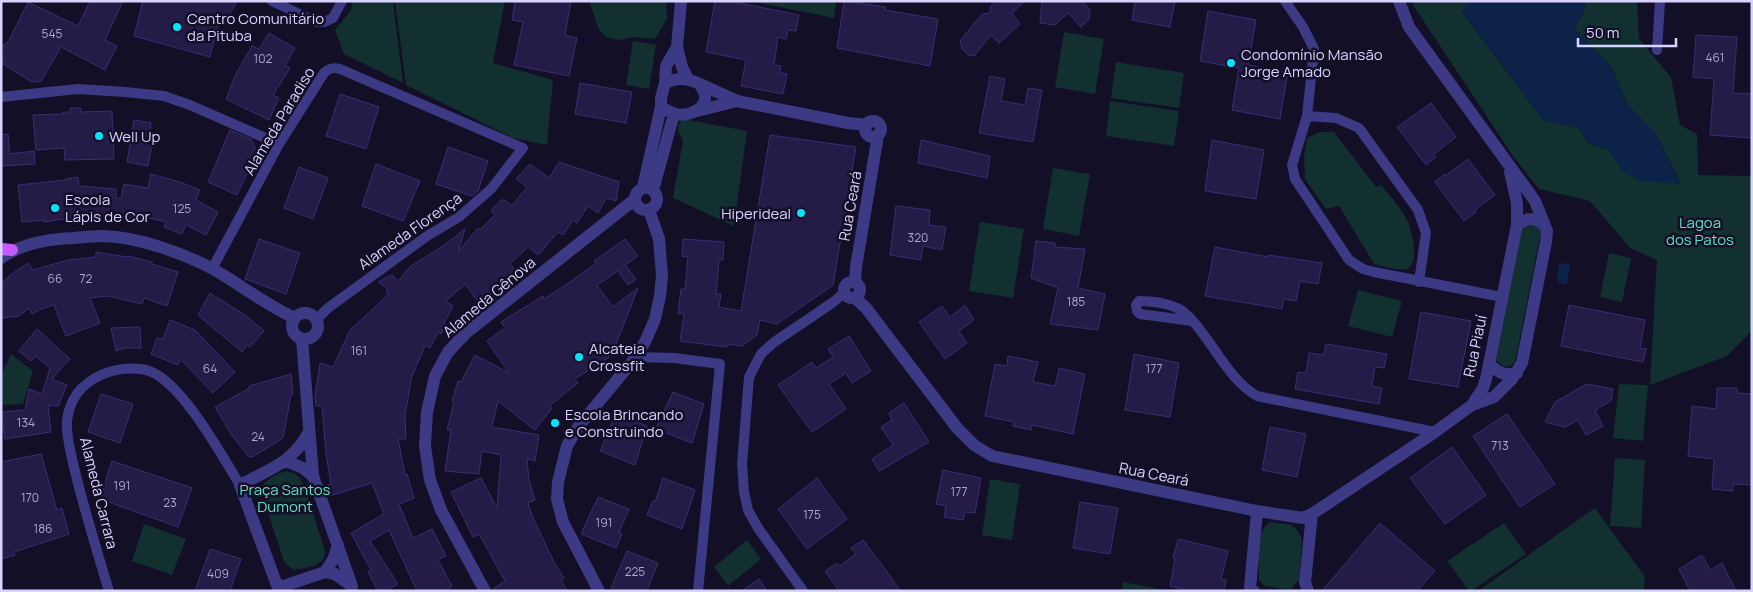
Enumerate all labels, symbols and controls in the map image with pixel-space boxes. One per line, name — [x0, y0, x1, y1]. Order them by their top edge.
place label: Centro Comunitário da Pituba — [187, 8, 324, 46]
scale bar — [1578, 15, 1676, 47]
marker: Centro Comunitário da Pituba — [171, 21, 183, 33]
text: 50 m — [1586, 22, 1620, 43]
house number: 545 — [42, 25, 63, 42]
place label: Condomínio Mansão Jorge Amado — [1241, 44, 1383, 82]
house number: 461 — [1705, 49, 1725, 66]
house number: 102 — [254, 50, 273, 67]
marker: Condomínio Mansão Jorge Amado — [1225, 57, 1237, 69]
street label: Alameda Paradiso — [238, 63, 320, 179]
place label: Well Up — [109, 126, 160, 147]
marker: Well Up — [93, 130, 105, 142]
street label: Rua Ceará — [834, 169, 866, 243]
street label: Alameda Florença — [354, 187, 466, 275]
place label: Escola Lápis de Cor — [65, 189, 151, 227]
house number: 125 — [173, 200, 191, 217]
marker: Escola Lápis de Cor — [49, 202, 61, 214]
place label: Hiperideal — [721, 203, 791, 224]
marker: Hiperideal — [795, 207, 807, 219]
park label: Lagoa dos Patos — [1666, 212, 1734, 250]
house number: 320 — [908, 229, 928, 246]
street label: Alameda Gênova — [438, 252, 540, 342]
house number: 66 — [48, 270, 62, 287]
house number: 72 — [80, 270, 93, 287]
house number: 185 — [1067, 293, 1085, 310]
street label: Rua Piauí — [1458, 313, 1492, 379]
place label: Alcateia Crossfit — [589, 338, 645, 376]
house number: 161 — [351, 342, 367, 359]
marker: Alcateia Crossfit — [573, 351, 585, 363]
house number: 64 — [203, 360, 217, 377]
house number: 177 — [1145, 360, 1163, 377]
place label: Escola Brincando e Construindo — [565, 404, 684, 442]
house number: 134 — [17, 414, 35, 431]
marker: Escola Brincando e Construindo — [549, 417, 561, 429]
house number: 24 — [251, 428, 265, 445]
street label: Alameda Carrara — [75, 435, 123, 551]
house number: 713 — [1491, 437, 1509, 454]
street label: Rua Ceará — [1117, 457, 1191, 491]
house number: 191 — [114, 477, 130, 494]
park label: Praça Santos Dumont — [240, 479, 331, 517]
house number: 177 — [950, 483, 968, 500]
house number: 170 — [21, 489, 39, 506]
house number: 23 — [163, 494, 177, 511]
house number: 175 — [803, 506, 821, 523]
house number: 191 — [596, 514, 612, 531]
house number: 186 — [33, 520, 53, 537]
house number: 225 — [625, 563, 645, 580]
house number: 409 — [207, 565, 229, 582]

